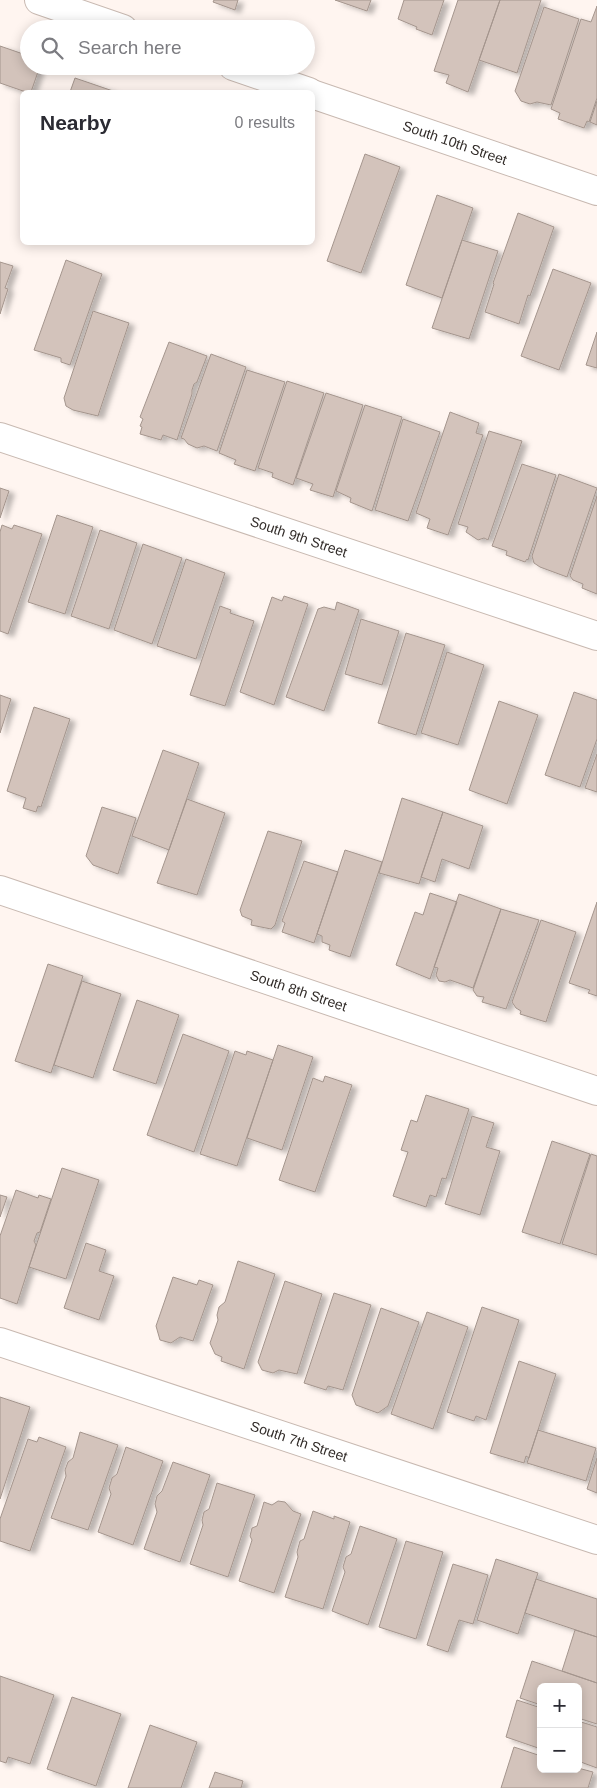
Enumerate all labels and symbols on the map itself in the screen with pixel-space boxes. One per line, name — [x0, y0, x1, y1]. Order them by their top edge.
street label: South 10th Street — [401, 118, 509, 168]
street label: South 9th Street — [248, 513, 350, 560]
street label: South 8th Street — [248, 967, 349, 1014]
street label: South 7th Street — [248, 1418, 350, 1465]

